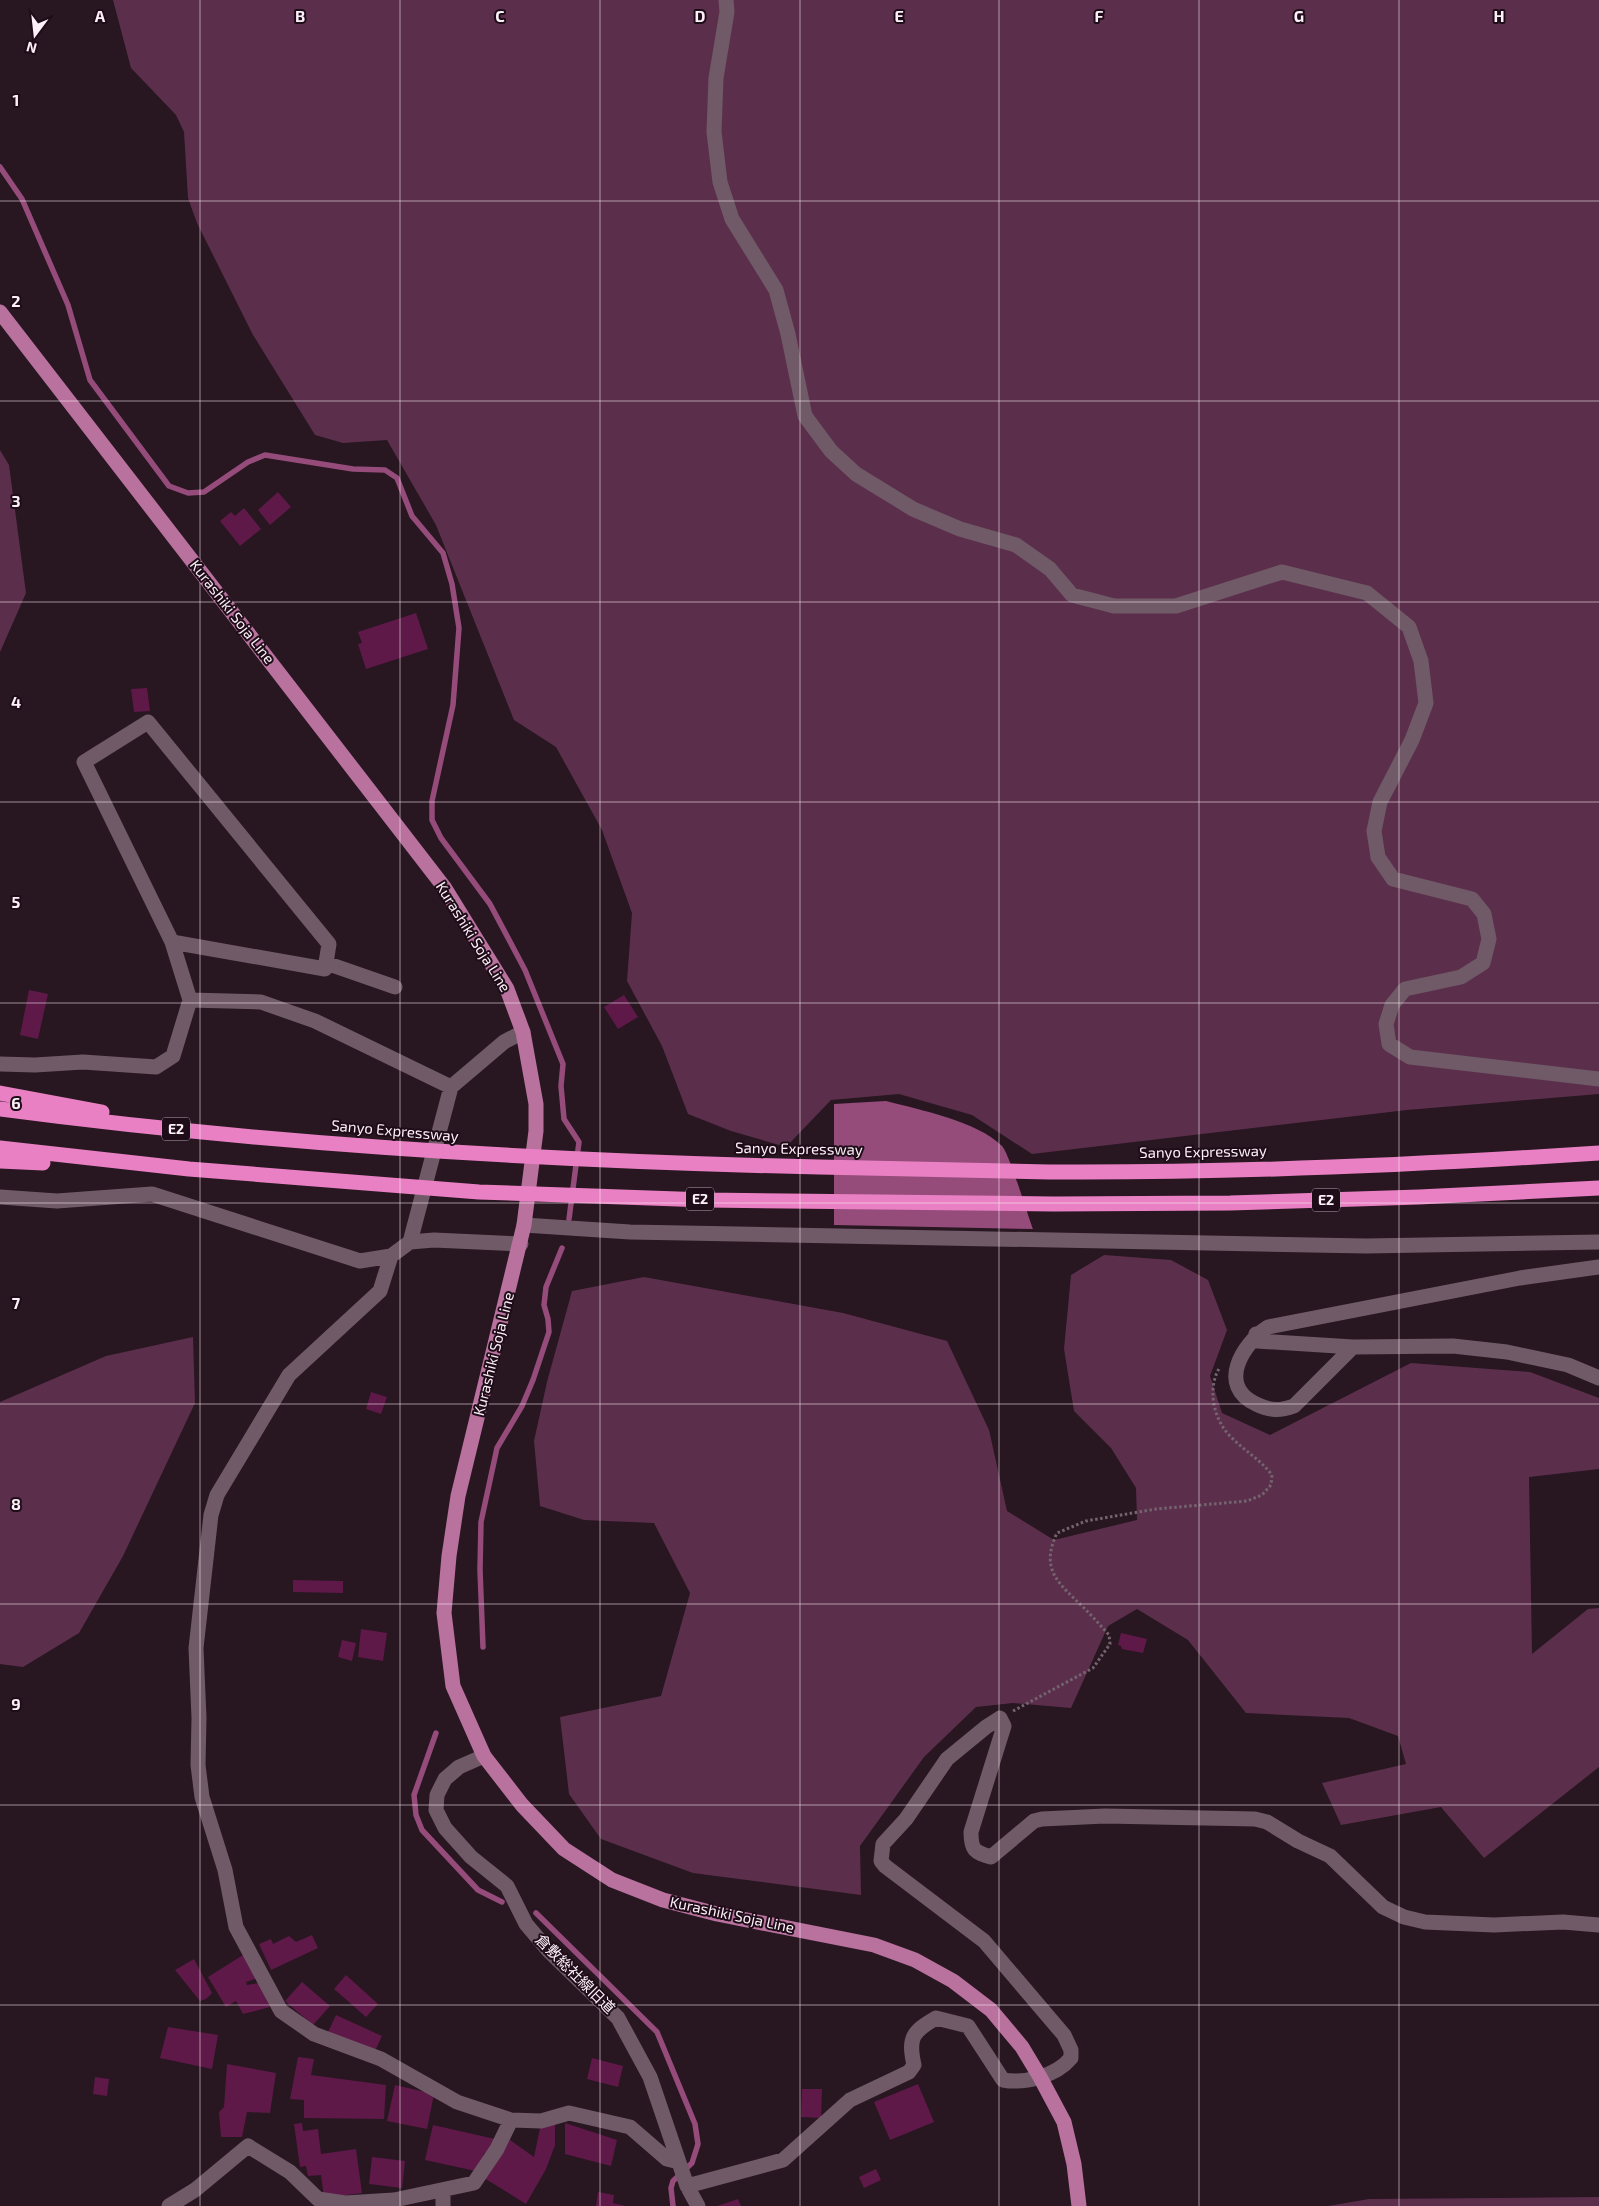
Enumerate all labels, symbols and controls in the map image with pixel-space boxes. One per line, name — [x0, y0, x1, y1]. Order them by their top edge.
text: A — [95, 6, 106, 25]
text: B — [295, 6, 305, 25]
text: C — [495, 6, 505, 25]
text: D — [695, 6, 706, 25]
text: E — [894, 6, 904, 25]
text: F — [1095, 6, 1104, 25]
text: G — [1294, 6, 1304, 25]
text: H — [1493, 6, 1505, 25]
north arrow — [10, 10, 60, 60]
text: N — [24, 39, 39, 58]
text: 1 — [13, 90, 19, 109]
text: 2 — [11, 291, 21, 310]
text: 3 — [11, 491, 21, 510]
street label: Kurashiki Soja Line — [186, 556, 279, 668]
text: 4 — [11, 692, 21, 711]
street label: Kurashiki Soja Line — [432, 878, 515, 996]
text: 5 — [12, 892, 21, 911]
text: 6 — [11, 1093, 21, 1112]
street label: Sanyo Expressway — [331, 1115, 460, 1145]
road number: E2 — [162, 1118, 190, 1140]
street label: Sanyo Expressway — [735, 1138, 863, 1158]
street label: Sanyo Expressway — [1139, 1141, 1267, 1161]
road number: E2 — [686, 1188, 714, 1210]
road number: E2 — [1312, 1188, 1340, 1212]
street label: Kurashiki Soja Line — [469, 1290, 518, 1418]
text: 7 — [12, 1293, 21, 1312]
text: 8 — [11, 1494, 21, 1513]
text: 9 — [11, 1694, 21, 1713]
street label: Kurashiki Soja Line — [668, 1892, 796, 1937]
street label: 倉敷総社線旧道 — [532, 1930, 619, 2017]

